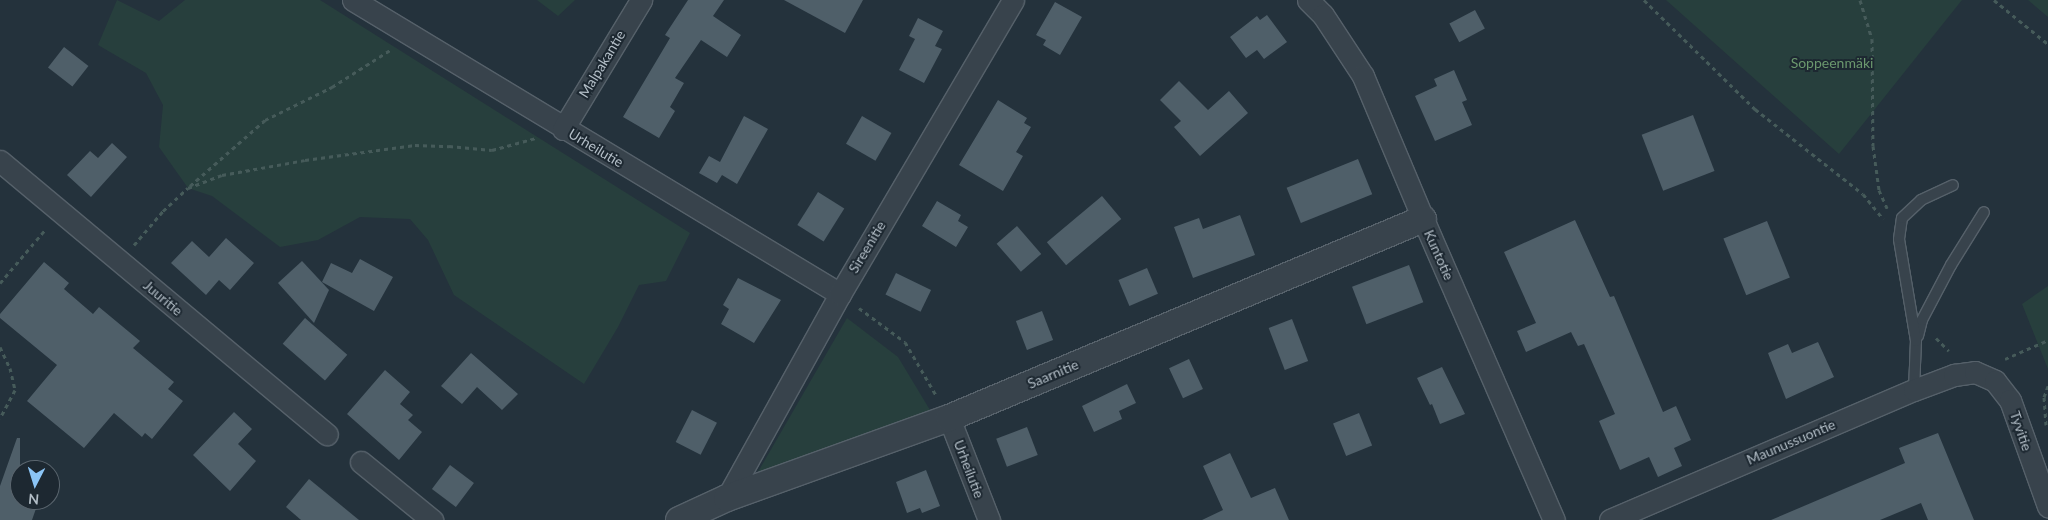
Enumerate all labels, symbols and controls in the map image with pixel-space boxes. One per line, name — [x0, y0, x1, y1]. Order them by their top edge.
street label: Malpakantie — [575, 27, 629, 101]
park label: Soppeenmäki — [1791, 55, 1873, 71]
street label: Urheilutie — [566, 125, 626, 171]
street label: Sireenitie — [845, 218, 889, 276]
street label: Kuntotie — [1420, 227, 1458, 283]
street label: Juuritie — [140, 277, 186, 319]
street label: Saarnitie — [1025, 356, 1081, 392]
street label: Tyvitie — [2006, 409, 2036, 453]
street label: Maunussuontie — [1744, 416, 1838, 468]
street label: Urheilutie — [950, 438, 988, 500]
north arrow — [10, 460, 60, 510]
text: N — [28, 491, 40, 508]

